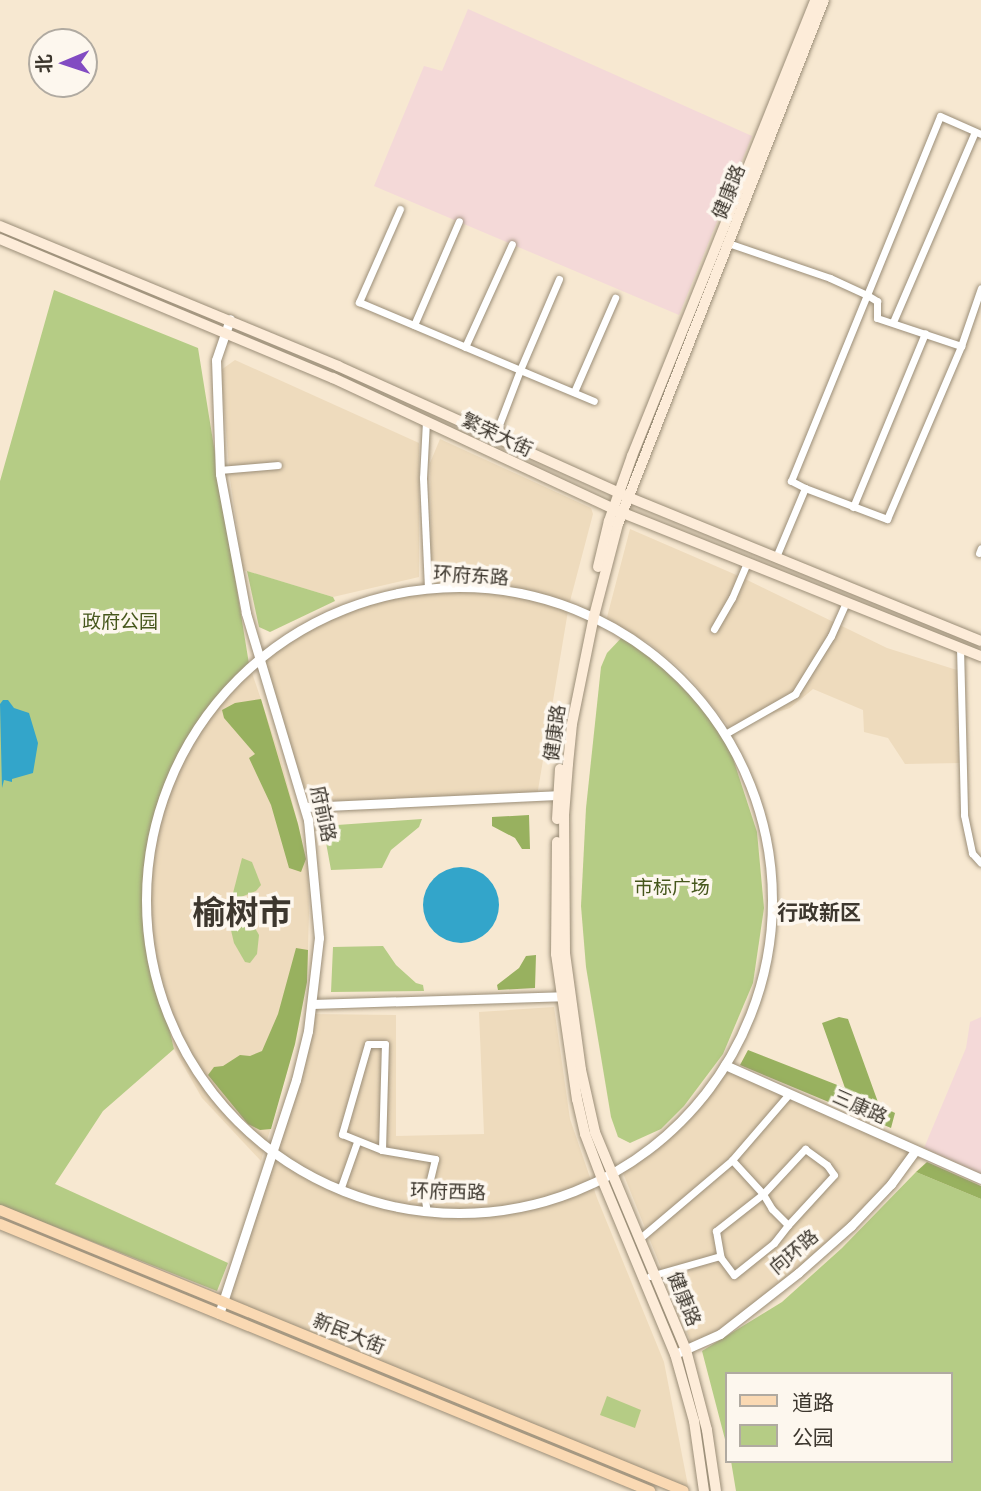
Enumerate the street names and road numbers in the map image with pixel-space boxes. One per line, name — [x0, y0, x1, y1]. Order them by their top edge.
street label: 健康路 — [708, 161, 750, 223]
street label: 繁荣大街 — [458, 409, 536, 461]
street label: 环府东路 — [432, 562, 510, 590]
street label: 健康路 — [540, 703, 570, 763]
street label: 府前路 — [306, 784, 340, 844]
street label: 三康路 — [829, 1085, 891, 1129]
street label: 环府西路 — [410, 1179, 486, 1205]
street label: 向环路 — [765, 1225, 823, 1279]
street label: 健康路 — [663, 1268, 705, 1330]
street label: 新民大街 — [309, 1309, 389, 1359]

